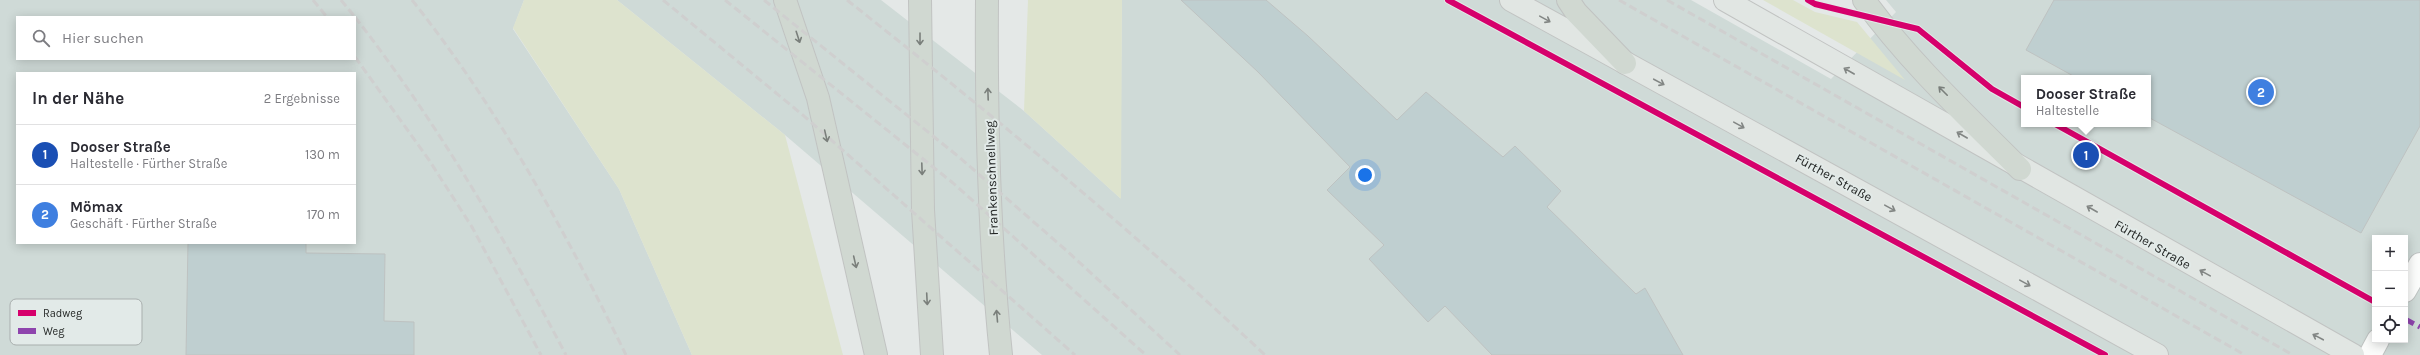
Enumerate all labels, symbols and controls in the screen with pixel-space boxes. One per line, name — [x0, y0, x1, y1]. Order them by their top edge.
one-way arrow — [1539, 15, 1551, 23]
search box — [16, 16, 356, 60]
icon: search — [30, 27, 52, 49]
text: Hier suchen — [62, 29, 144, 47]
one-way arrow — [795, 30, 802, 43]
one-way arrow — [916, 32, 924, 45]
one-way arrow — [1843, 66, 1855, 74]
popup — [2021, 75, 2151, 127]
pin: 2 — [2248, 77, 2274, 107]
one-way arrow — [1653, 78, 1665, 86]
text: Dooser Straße — [2036, 85, 2136, 103]
one-way arrow — [1938, 87, 1948, 96]
text: In der Nähe — [32, 88, 124, 108]
one-way arrow — [984, 88, 991, 101]
text: 2 Ergebnisse — [264, 91, 340, 106]
text: Haltestelle — [2036, 103, 2099, 118]
street label: Frankenschnellweg — [982, 120, 1001, 236]
one-way arrow — [1733, 122, 1745, 130]
one-way arrow — [823, 129, 831, 142]
one-way arrow — [1956, 131, 1968, 139]
text: Dooser Straße — [70, 138, 171, 156]
pin: 1 — [2073, 140, 2099, 170]
text: 1 — [43, 147, 47, 162]
text: 130 m — [305, 147, 340, 162]
street label: Fürther Straße — [1793, 150, 1875, 205]
text: Haltestelle · Fürther Straße — [70, 156, 227, 171]
one-way arrow — [918, 162, 925, 175]
your location — [1355, 165, 1375, 185]
text: Mömax — [70, 198, 123, 216]
one-way arrow — [2086, 204, 2098, 212]
one-way arrow — [1884, 205, 1896, 213]
text: 2 — [41, 207, 49, 222]
text: 170 m — [307, 207, 340, 222]
text: Geschäft · Fürther Straße — [70, 216, 217, 231]
street label: Fürther Straße — [2112, 217, 2194, 272]
map controls — [2372, 235, 2408, 343]
button: + — [2372, 235, 2408, 271]
one-way arrow — [851, 256, 859, 269]
one-way arrow — [2199, 269, 2211, 276]
button: − — [2372, 271, 2408, 307]
one-way arrow — [2019, 279, 2031, 287]
one-way arrow — [924, 292, 931, 305]
legend — [10, 299, 142, 345]
text: Radweg — [43, 307, 83, 320]
button: locate — [2372, 307, 2408, 343]
one-way arrow — [994, 310, 1001, 323]
text: Weg — [43, 325, 65, 338]
one-way arrow — [2312, 332, 2324, 340]

